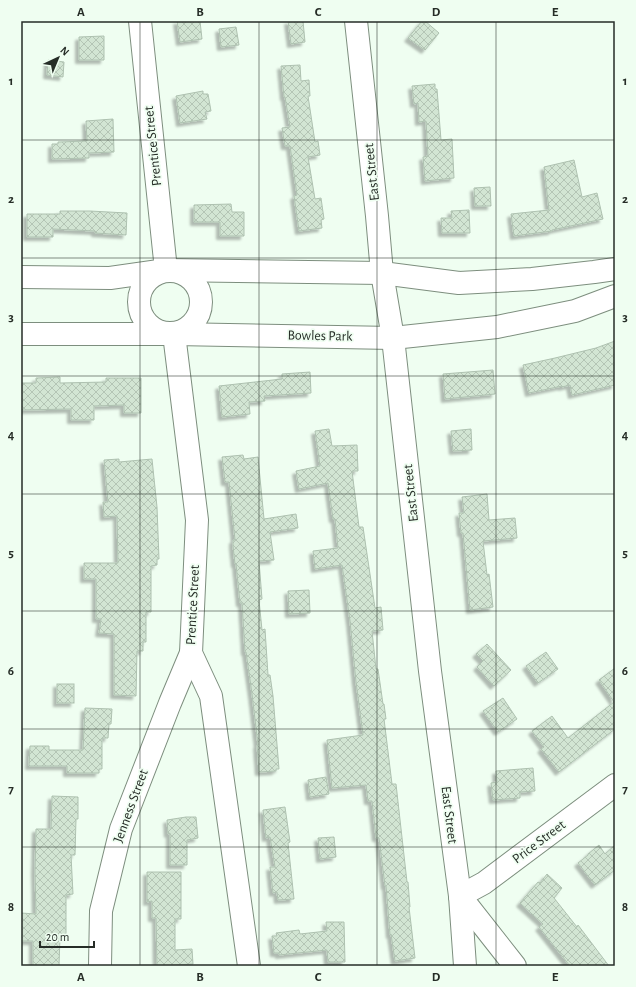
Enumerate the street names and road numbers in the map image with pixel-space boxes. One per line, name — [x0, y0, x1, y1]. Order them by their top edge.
street label: Prentice Street — [142, 105, 164, 187]
street label: East Street — [362, 142, 382, 202]
street label: Bowles Park — [287, 328, 353, 344]
street label: East Street — [401, 463, 421, 523]
street label: Prentice Street — [184, 564, 202, 645]
street label: Jenness Street — [111, 767, 151, 845]
street label: East Street — [439, 785, 460, 845]
street label: Price Street — [510, 817, 568, 866]

